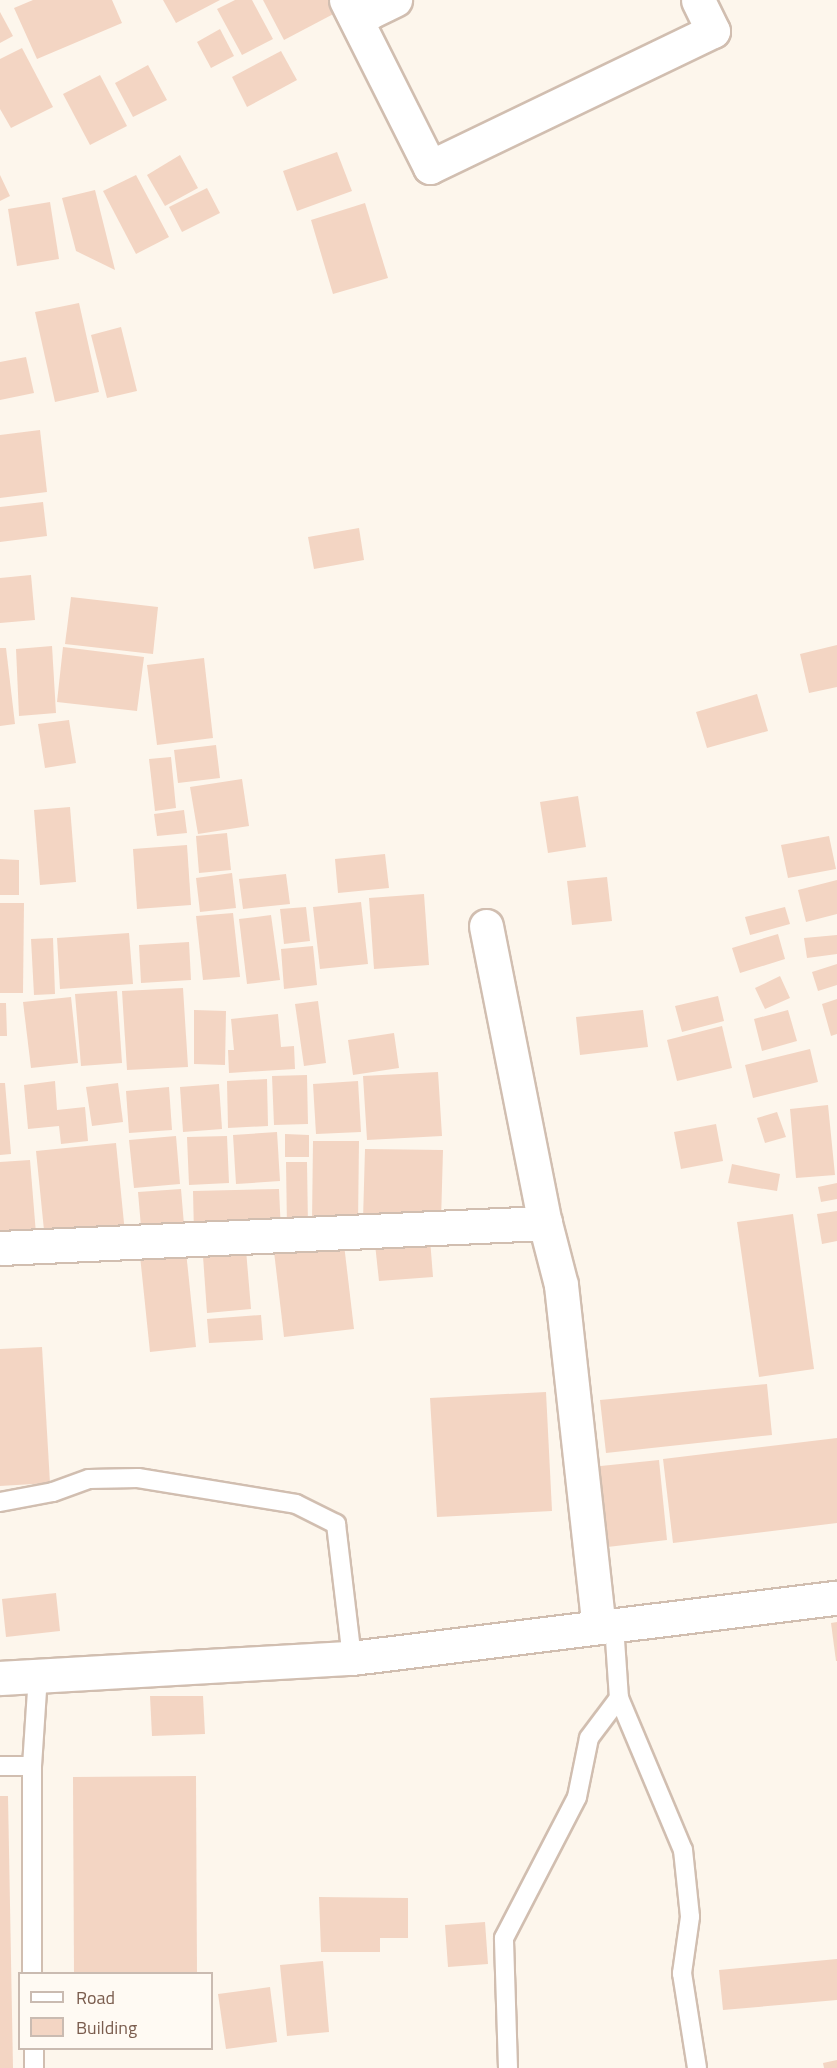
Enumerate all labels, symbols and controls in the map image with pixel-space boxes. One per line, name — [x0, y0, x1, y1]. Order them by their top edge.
legend — [18, 1972, 213, 2050]
text: Road — [76, 1984, 115, 2011]
text: Building — [76, 2014, 137, 2041]

